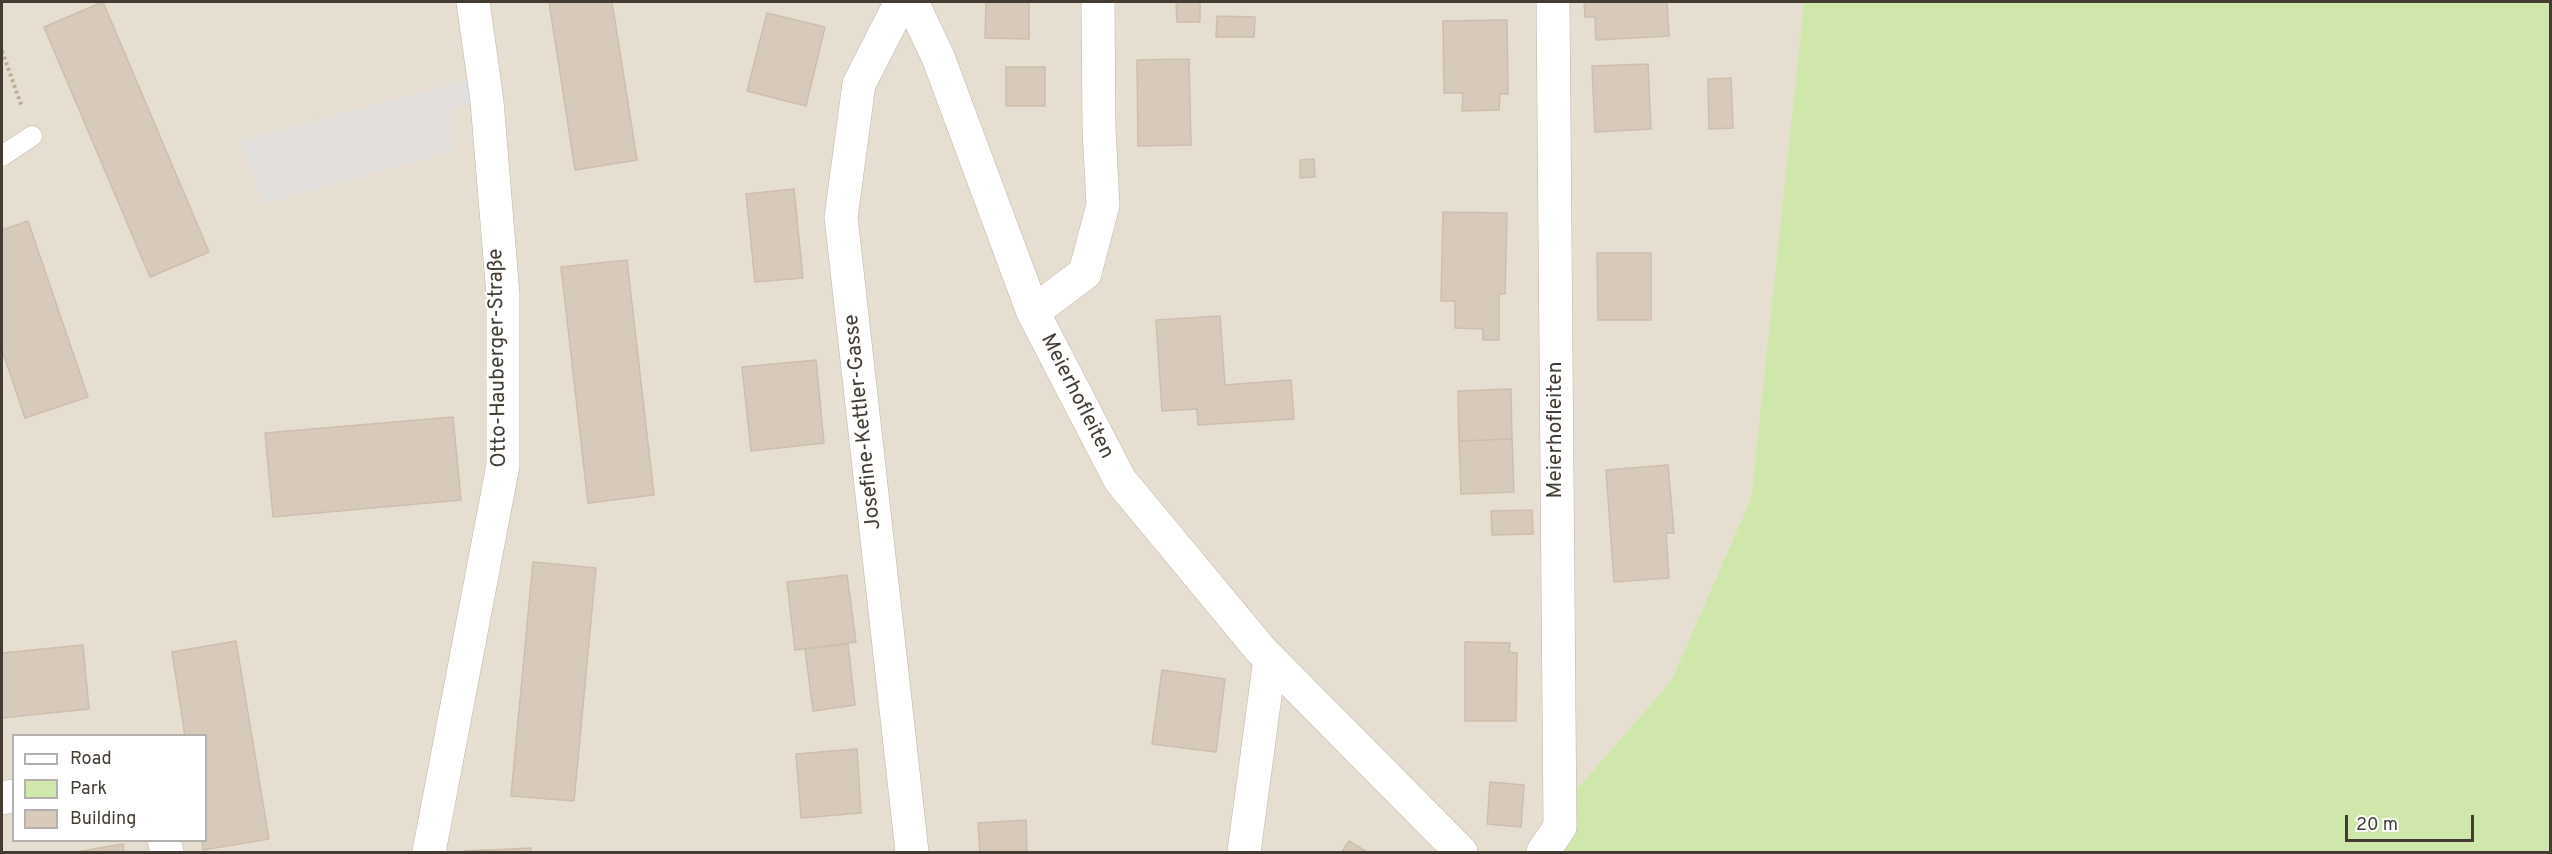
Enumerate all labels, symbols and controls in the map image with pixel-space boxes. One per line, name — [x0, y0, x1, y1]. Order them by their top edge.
street label: Otto-Hauberger-Straße — [484, 248, 514, 468]
street label: Josefine-Kettler-Gasse — [840, 313, 888, 531]
street label: Meierhofleiten — [1034, 330, 1118, 464]
street label: Meierhofleiten — [1544, 362, 1570, 498]
legend — [12, 734, 207, 842]
text: Road — [70, 748, 112, 771]
text: Park — [70, 778, 107, 801]
scale bar — [2348, 803, 2477, 841]
text: Building — [70, 808, 136, 831]
text: 20 m — [2356, 814, 2398, 837]

